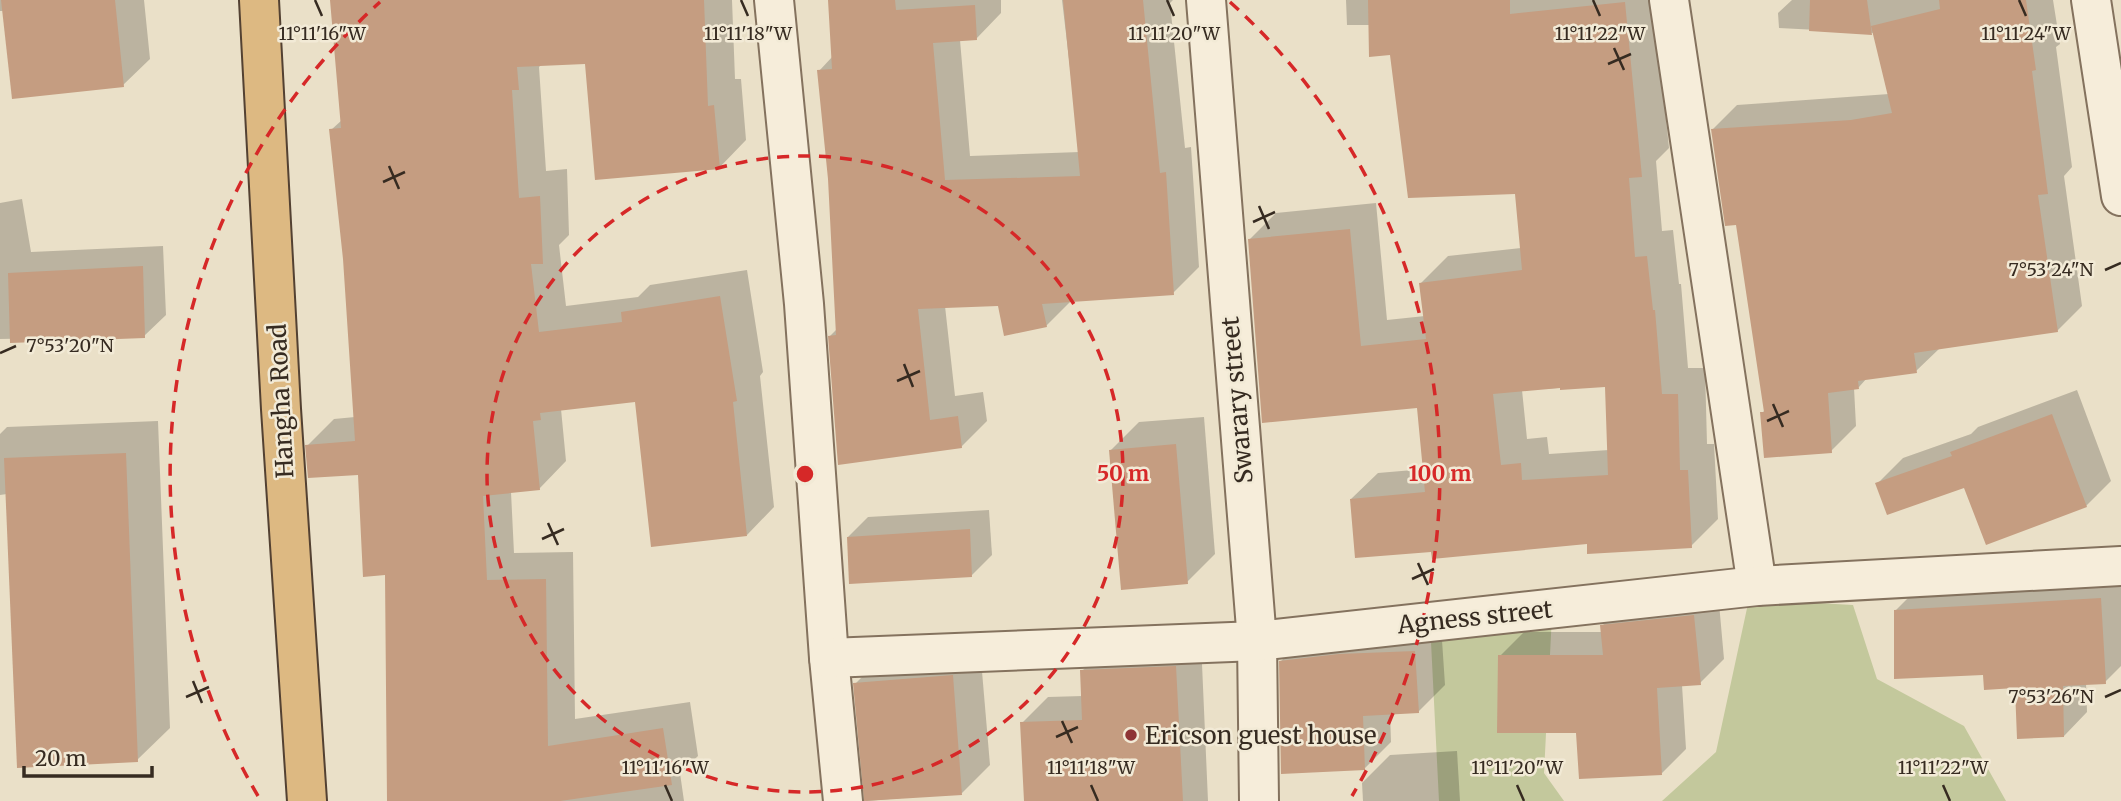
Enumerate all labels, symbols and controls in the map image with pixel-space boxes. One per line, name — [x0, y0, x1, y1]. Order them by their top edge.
text: 11°11'16"W — [278, 22, 367, 45]
text: 11°11'18"W — [704, 22, 793, 45]
text: 11°11'20"W — [1128, 22, 1221, 45]
text: 11°11'22"W — [1555, 22, 1646, 45]
text: 11°11'24"W — [1981, 22, 2072, 45]
text: 7°53'24"N — [2009, 258, 2094, 281]
street label: Swarary street — [1214, 315, 1260, 485]
street label: Hangha Road — [261, 323, 301, 479]
text: 7°53'20"N — [26, 334, 114, 357]
text: 50 m — [1097, 460, 1149, 487]
text: 100 m — [1409, 460, 1471, 487]
centre of rings — [793, 462, 817, 486]
street label: Agness street — [1395, 593, 1555, 641]
text: 7°53'26"N — [2008, 685, 2094, 708]
place label: Ericson guest house — [1145, 720, 1377, 751]
marker: Ericson guest house — [1123, 727, 1139, 743]
scale bar — [24, 734, 152, 778]
text: 20 m — [35, 745, 87, 772]
text: 11°11'16"W — [621, 756, 710, 779]
text: 11°11'18"W — [1047, 756, 1136, 779]
text: 11°11'20"W — [1471, 756, 1564, 779]
text: 11°11'22"W — [1898, 756, 1989, 779]

